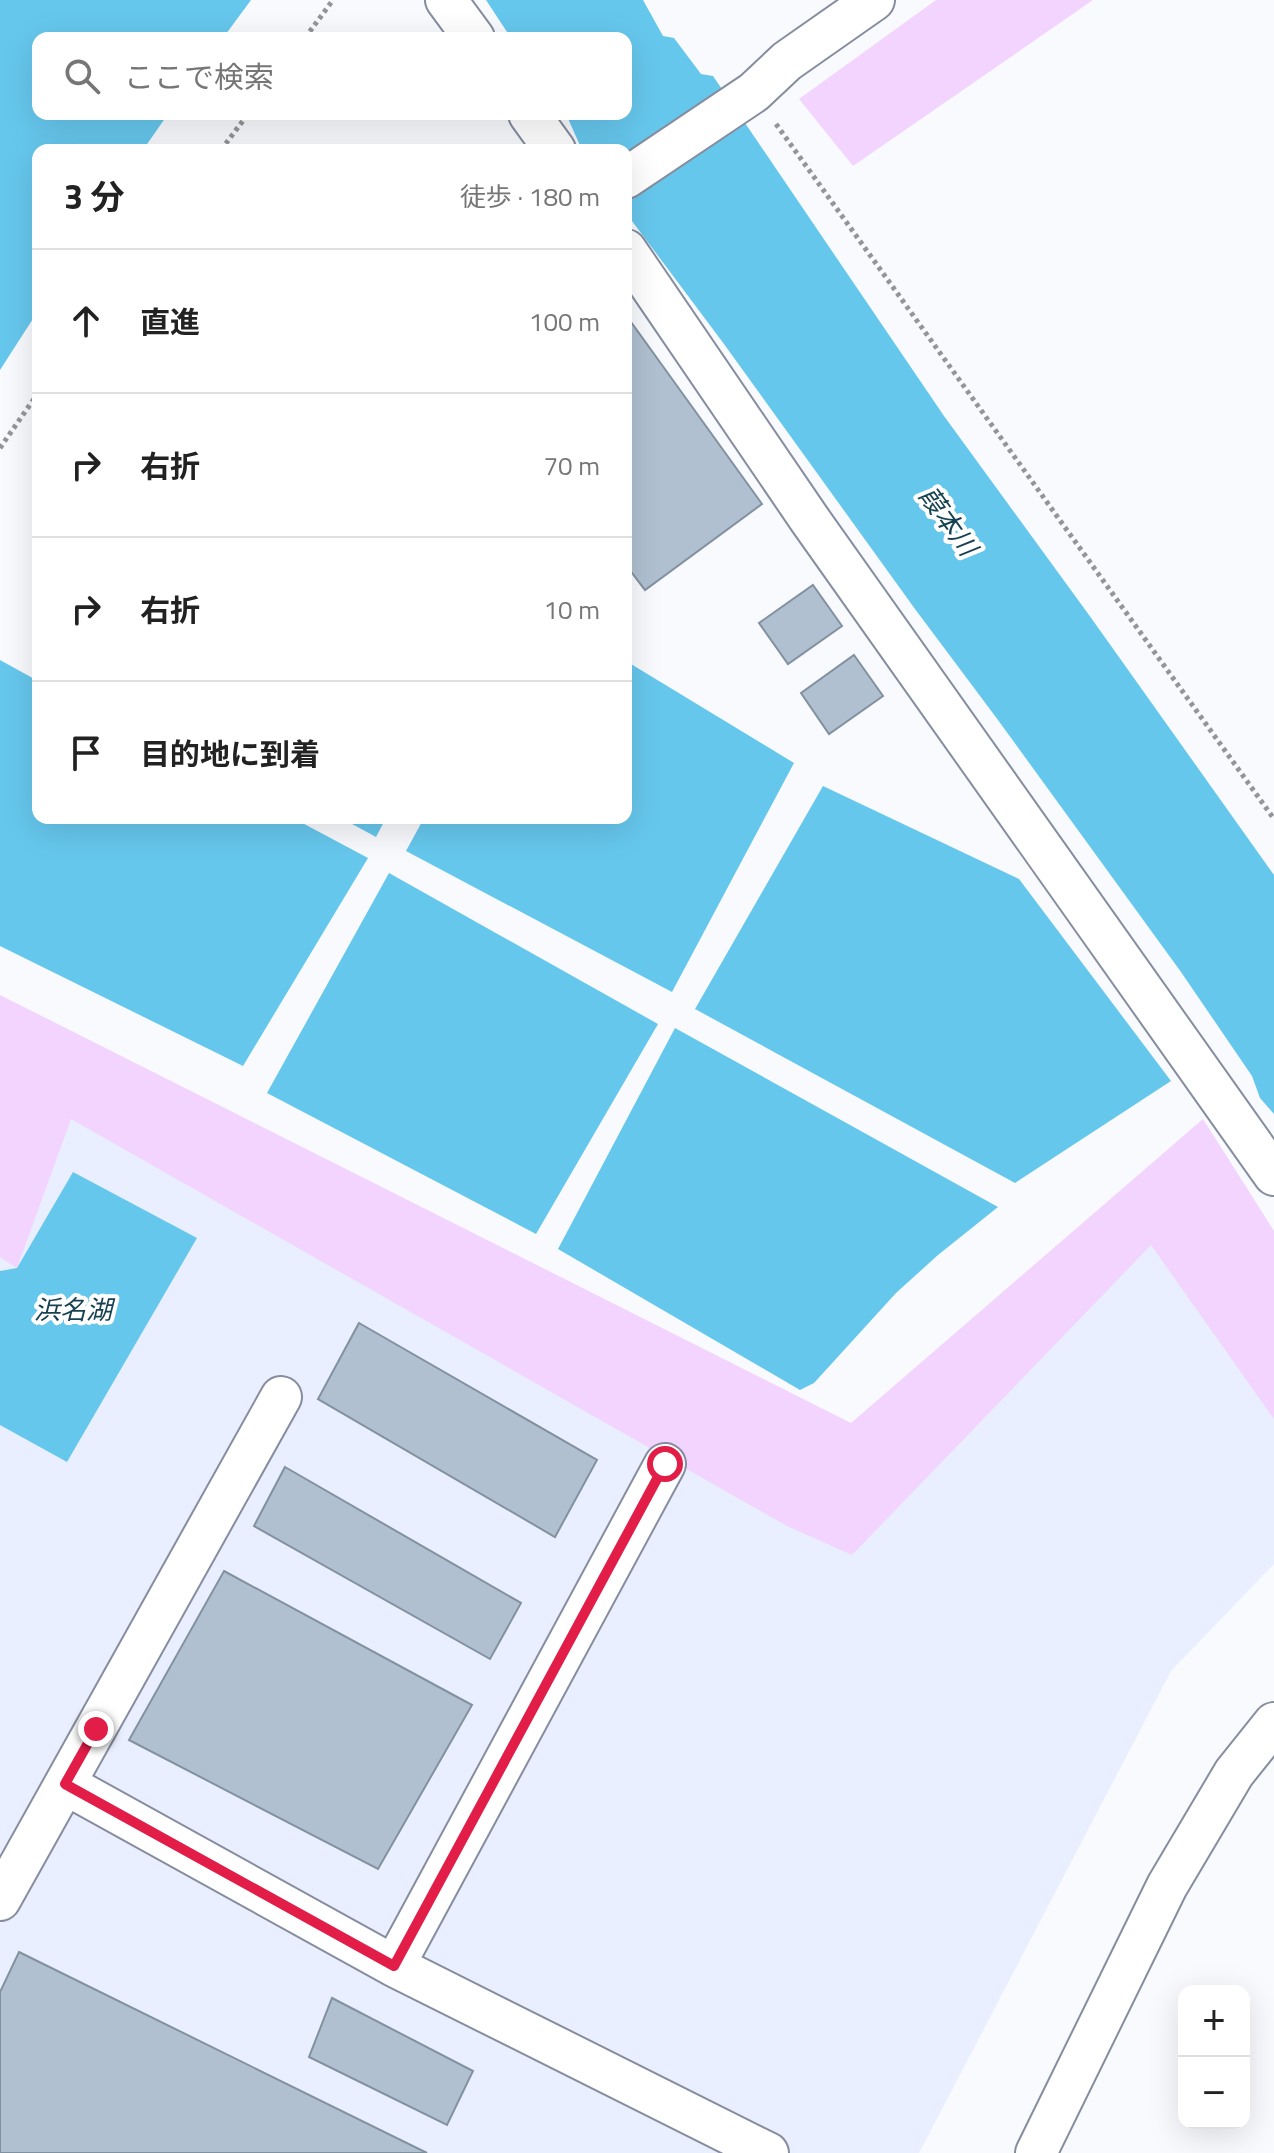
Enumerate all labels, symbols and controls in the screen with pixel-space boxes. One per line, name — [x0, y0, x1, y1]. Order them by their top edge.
search box — [32, 32, 632, 120]
icon: search — [60, 54, 104, 98]
text: ここで検索 — [124, 54, 274, 100]
text: 3 分 — [64, 170, 125, 222]
text: 徒歩 · 180 m — [460, 177, 600, 216]
icon: ahead — [64, 299, 108, 343]
text: 直進 — [140, 299, 200, 345]
text: 100 m — [529, 302, 600, 341]
icon: right — [64, 443, 108, 487]
text: 右折 — [140, 443, 200, 489]
text: 70 m — [543, 446, 600, 485]
water label: 葭本川 — [910, 478, 989, 566]
icon: right — [64, 587, 108, 631]
text: 右折 — [140, 587, 200, 633]
text: 10 m — [543, 590, 600, 629]
icon: arrive — [64, 731, 108, 775]
text: 目的地に到着 — [140, 731, 320, 777]
water label: 浜名湖 — [34, 1290, 116, 1329]
route start — [647, 1446, 683, 1482]
route end — [78, 1711, 114, 1747]
map controls — [1178, 1985, 1250, 2129]
button: + — [1178, 1985, 1250, 2057]
button: − — [1178, 2057, 1250, 2129]

